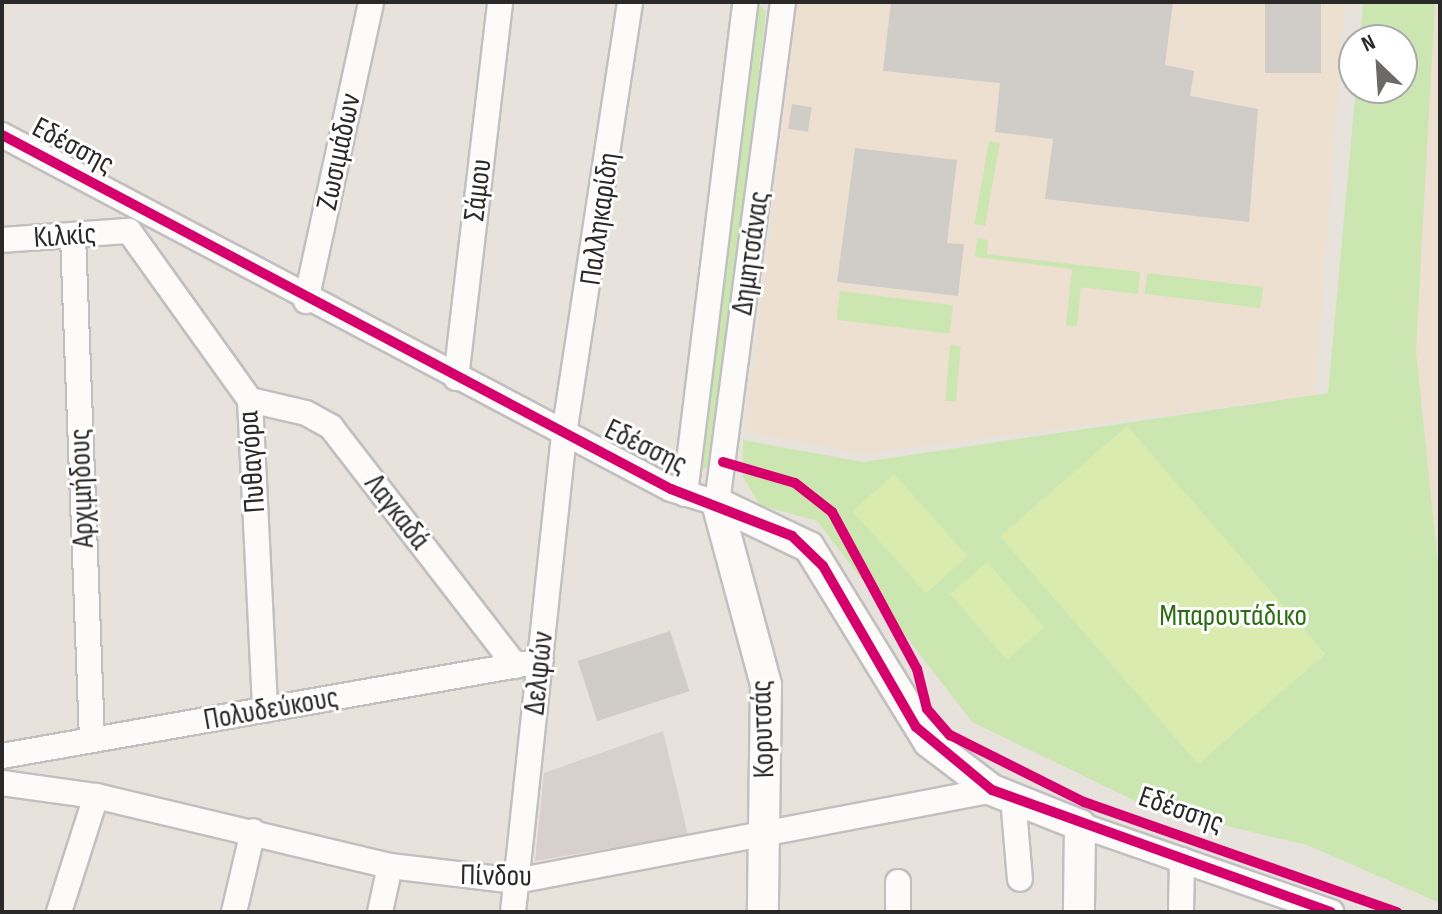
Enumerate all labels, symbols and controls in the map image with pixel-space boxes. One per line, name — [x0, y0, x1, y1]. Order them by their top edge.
north arrow — [1338, 24, 1418, 104]
text: N — [1357, 29, 1380, 58]
street label: Ζωσιμάδων — [309, 90, 369, 214]
street label: Εδέσσης — [26, 110, 120, 182]
street label: Παλληκαρίδη — [573, 150, 627, 288]
street label: Σάμου — [456, 157, 500, 223]
street label: Δημητσάνας — [725, 189, 777, 317]
street label: Κιλκίς — [32, 216, 98, 256]
street label: Πυθαγόρα — [230, 410, 274, 514]
street label: Εδέσσης — [599, 412, 693, 482]
street label: Αρχιμήδους — [62, 428, 102, 548]
street label: Λαγκαδά — [357, 467, 437, 557]
park label: Μπαρουτάδικο — [1159, 598, 1307, 634]
street label: Δελφών — [517, 630, 561, 716]
street label: Πολυδεύκους — [201, 679, 341, 739]
street label: Κορυτσάς — [743, 679, 783, 779]
street label: Εδέσσης — [1134, 779, 1228, 841]
street label: Πίνδου — [460, 857, 532, 895]

